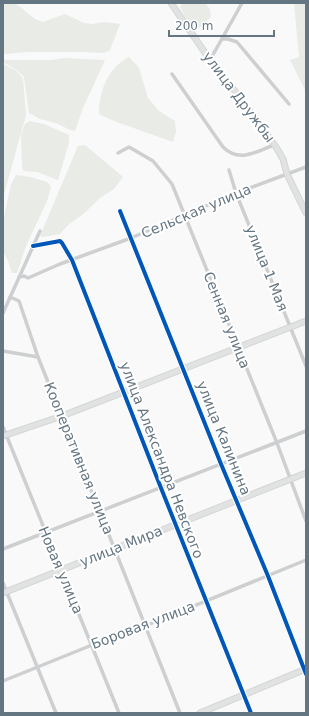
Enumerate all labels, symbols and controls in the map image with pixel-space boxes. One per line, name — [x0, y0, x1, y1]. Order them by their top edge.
scale bar — [169, 12, 274, 38]
text: 200 m — [175, 19, 213, 33]
street label: улица Дружбы — [200, 49, 278, 145]
street label: Сельская улица — [139, 181, 253, 241]
street label: улица 1 Мая — [242, 223, 292, 313]
street label: Сенная улица — [200, 269, 254, 371]
street label: улица Александра Невского — [117, 359, 207, 561]
street label: улица Калинина — [194, 379, 254, 497]
street label: Кооперативная улица — [41, 380, 117, 536]
street label: улица Мира — [77, 522, 165, 570]
street label: Новая улица — [35, 524, 87, 616]
street label: Боровая улица — [89, 598, 197, 652]

